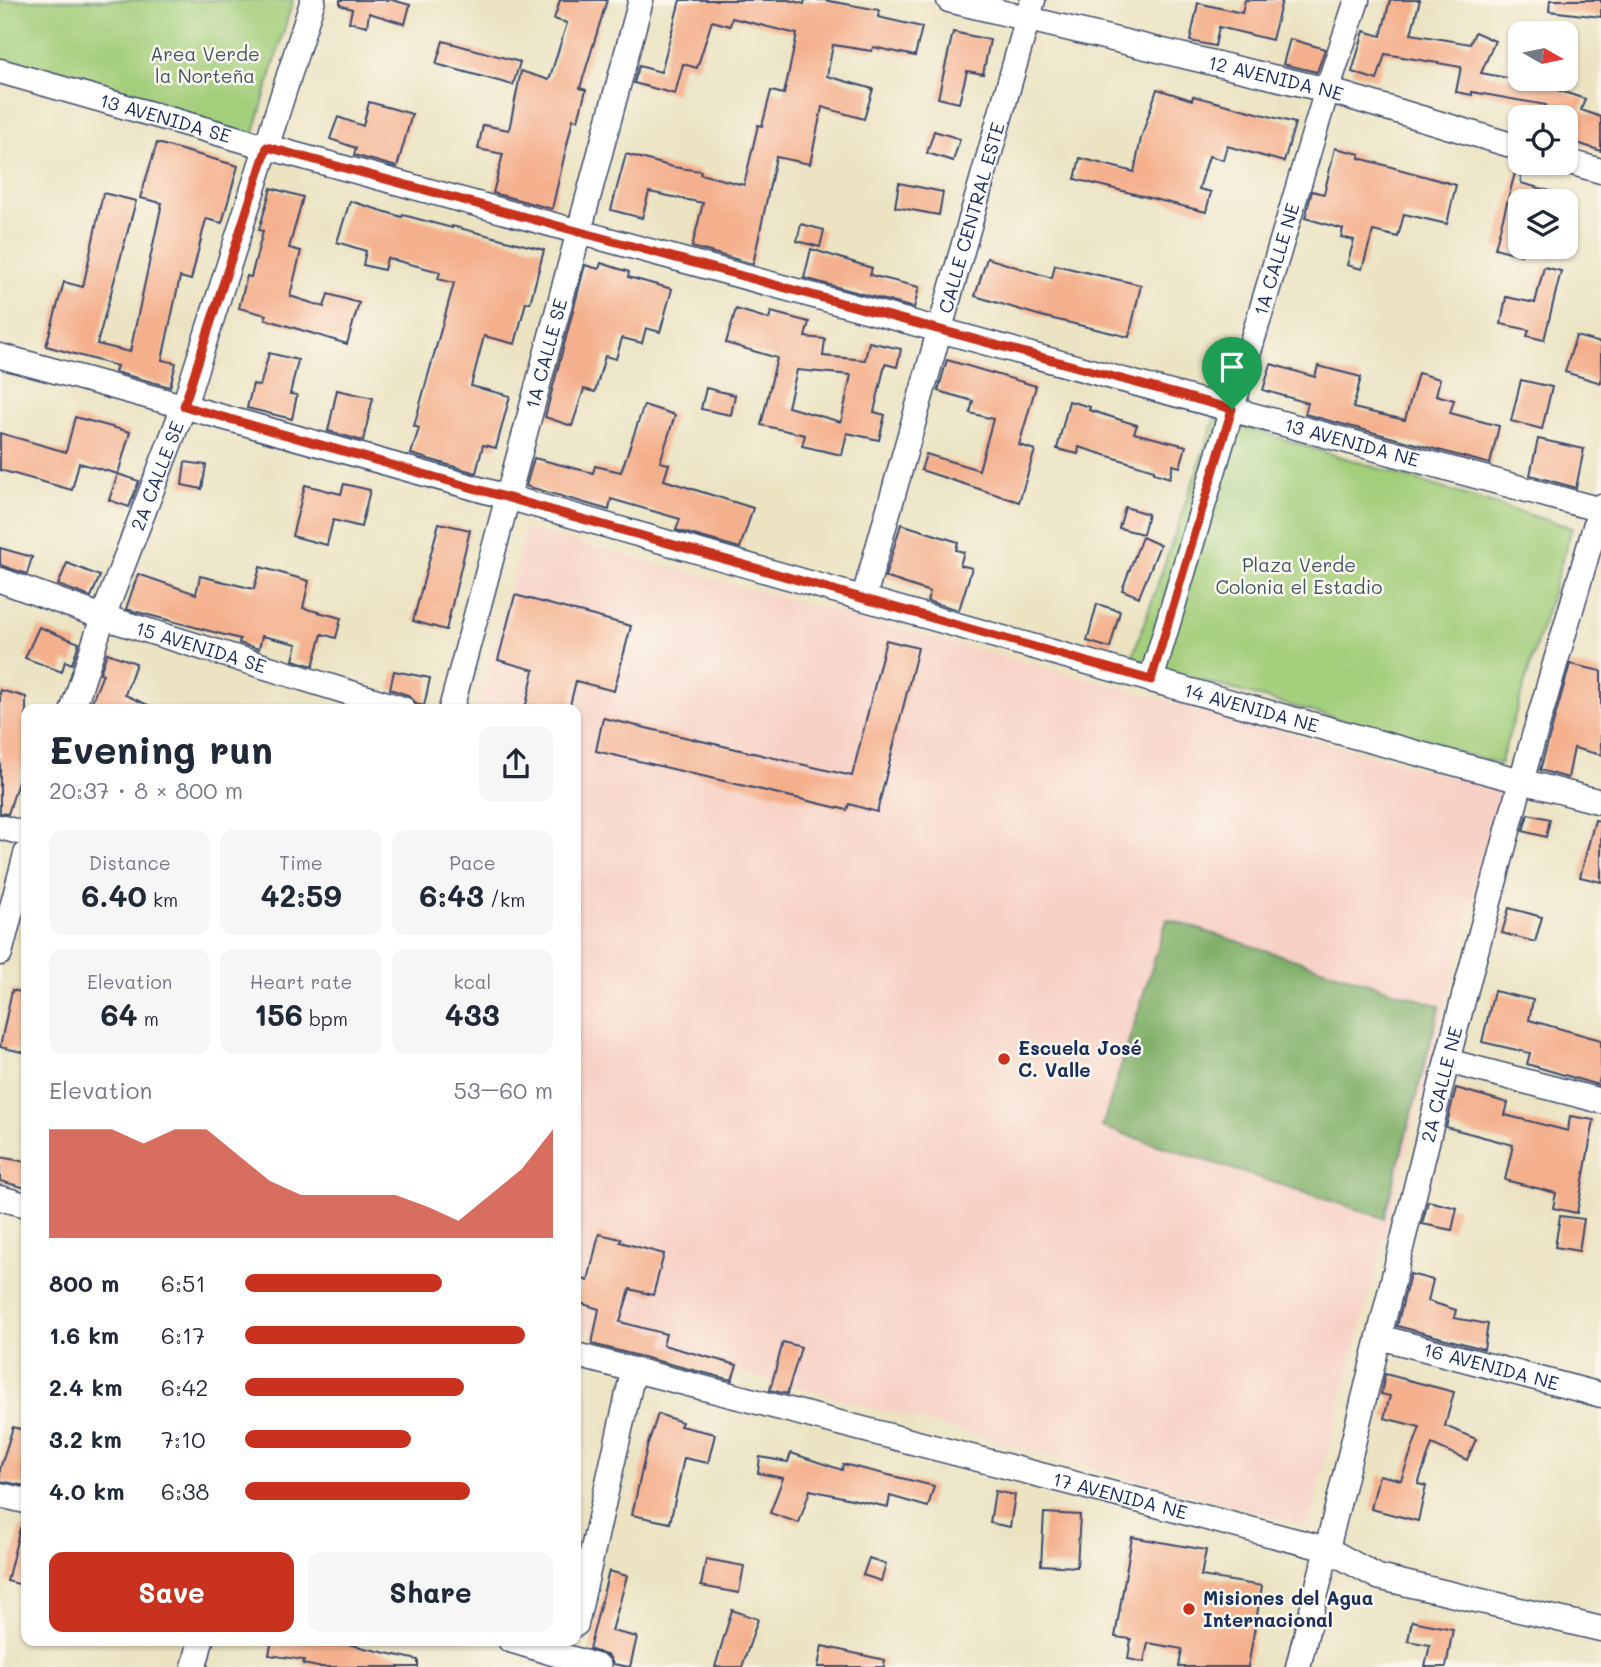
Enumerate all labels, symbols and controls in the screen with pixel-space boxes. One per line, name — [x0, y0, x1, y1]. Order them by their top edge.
north arrow — [1508, 21, 1578, 91]
map controls — [1508, 21, 1578, 259]
park label: Area Verde la Norteña — [150, 41, 260, 88]
street label: 12 AVENIDA NE — [1206, 49, 1347, 106]
street label: 13 AVENIDA SE — [97, 87, 234, 148]
button: locate — [1508, 105, 1578, 175]
street label: CALLE CENTRAL ESTE — [932, 119, 1010, 316]
button: layers — [1508, 189, 1578, 259]
street label: 1A CALLE NE — [1247, 200, 1305, 319]
street label: 1A CALLE SE — [519, 295, 573, 411]
pin — [1202, 337, 1262, 409]
icon: arrive — [1213, 348, 1251, 386]
street label: 13 AVENIDA NE — [1282, 411, 1422, 472]
street label: 2A CALLE SE — [124, 417, 189, 534]
park label: Plaza Verde Colonia el Estadio — [1215, 552, 1383, 599]
street label: 15 AVENIDA SE — [133, 615, 270, 678]
street label: 14 AVENIDA NE — [1181, 677, 1322, 738]
text: Evening run — [49, 724, 273, 774]
button: share — [479, 727, 553, 801]
text: 20:37 · 8 × 800 m — [49, 775, 243, 805]
text: Distance — [89, 850, 171, 875]
text: Time — [279, 850, 323, 875]
text: Pace — [449, 850, 496, 875]
text: 6.40 — [81, 875, 147, 915]
text: 42:59 — [261, 875, 341, 915]
text: 6:43 — [419, 875, 484, 915]
text: km — [147, 887, 178, 912]
text: /km — [484, 887, 525, 912]
text: Elevation — [87, 969, 172, 994]
text: Heart rate — [250, 969, 352, 994]
text: kcal — [453, 969, 491, 994]
text: 64 — [100, 994, 138, 1034]
text: 156 — [254, 994, 303, 1034]
text: 433 — [445, 994, 500, 1034]
text: m — [138, 1006, 159, 1031]
text: bpm — [303, 1006, 348, 1031]
street label: 2A CALLE NE — [1414, 1024, 1468, 1145]
place label: Escuela José C. Valle — [1018, 1035, 1142, 1082]
marker: Escuela José C. Valle — [996, 1051, 1012, 1067]
text: Elevation — [49, 1075, 152, 1105]
text: 53–60 m — [454, 1075, 553, 1105]
text: 800 m — [49, 1268, 119, 1298]
text: 6:51 — [161, 1268, 206, 1298]
text: 1.6 km — [49, 1320, 119, 1350]
text: 6:17 — [161, 1320, 205, 1350]
street label: 16 AVENIDA NE — [1421, 1336, 1562, 1396]
text: 2.4 km — [49, 1372, 122, 1402]
text: 6:42 — [161, 1372, 208, 1402]
text: 3.2 km — [49, 1424, 122, 1454]
text: 7:10 — [161, 1424, 205, 1454]
street label: 17 AVENIDA NE — [1050, 1466, 1190, 1524]
text: 4.0 km — [49, 1476, 124, 1506]
text: 6:38 — [161, 1476, 209, 1506]
button: Save — [49, 1552, 294, 1632]
button: Share — [308, 1552, 553, 1632]
place label: Misiones del Agua Internacional — [1203, 1585, 1373, 1632]
marker: Misiones del Agua Internacional — [1181, 1601, 1197, 1617]

